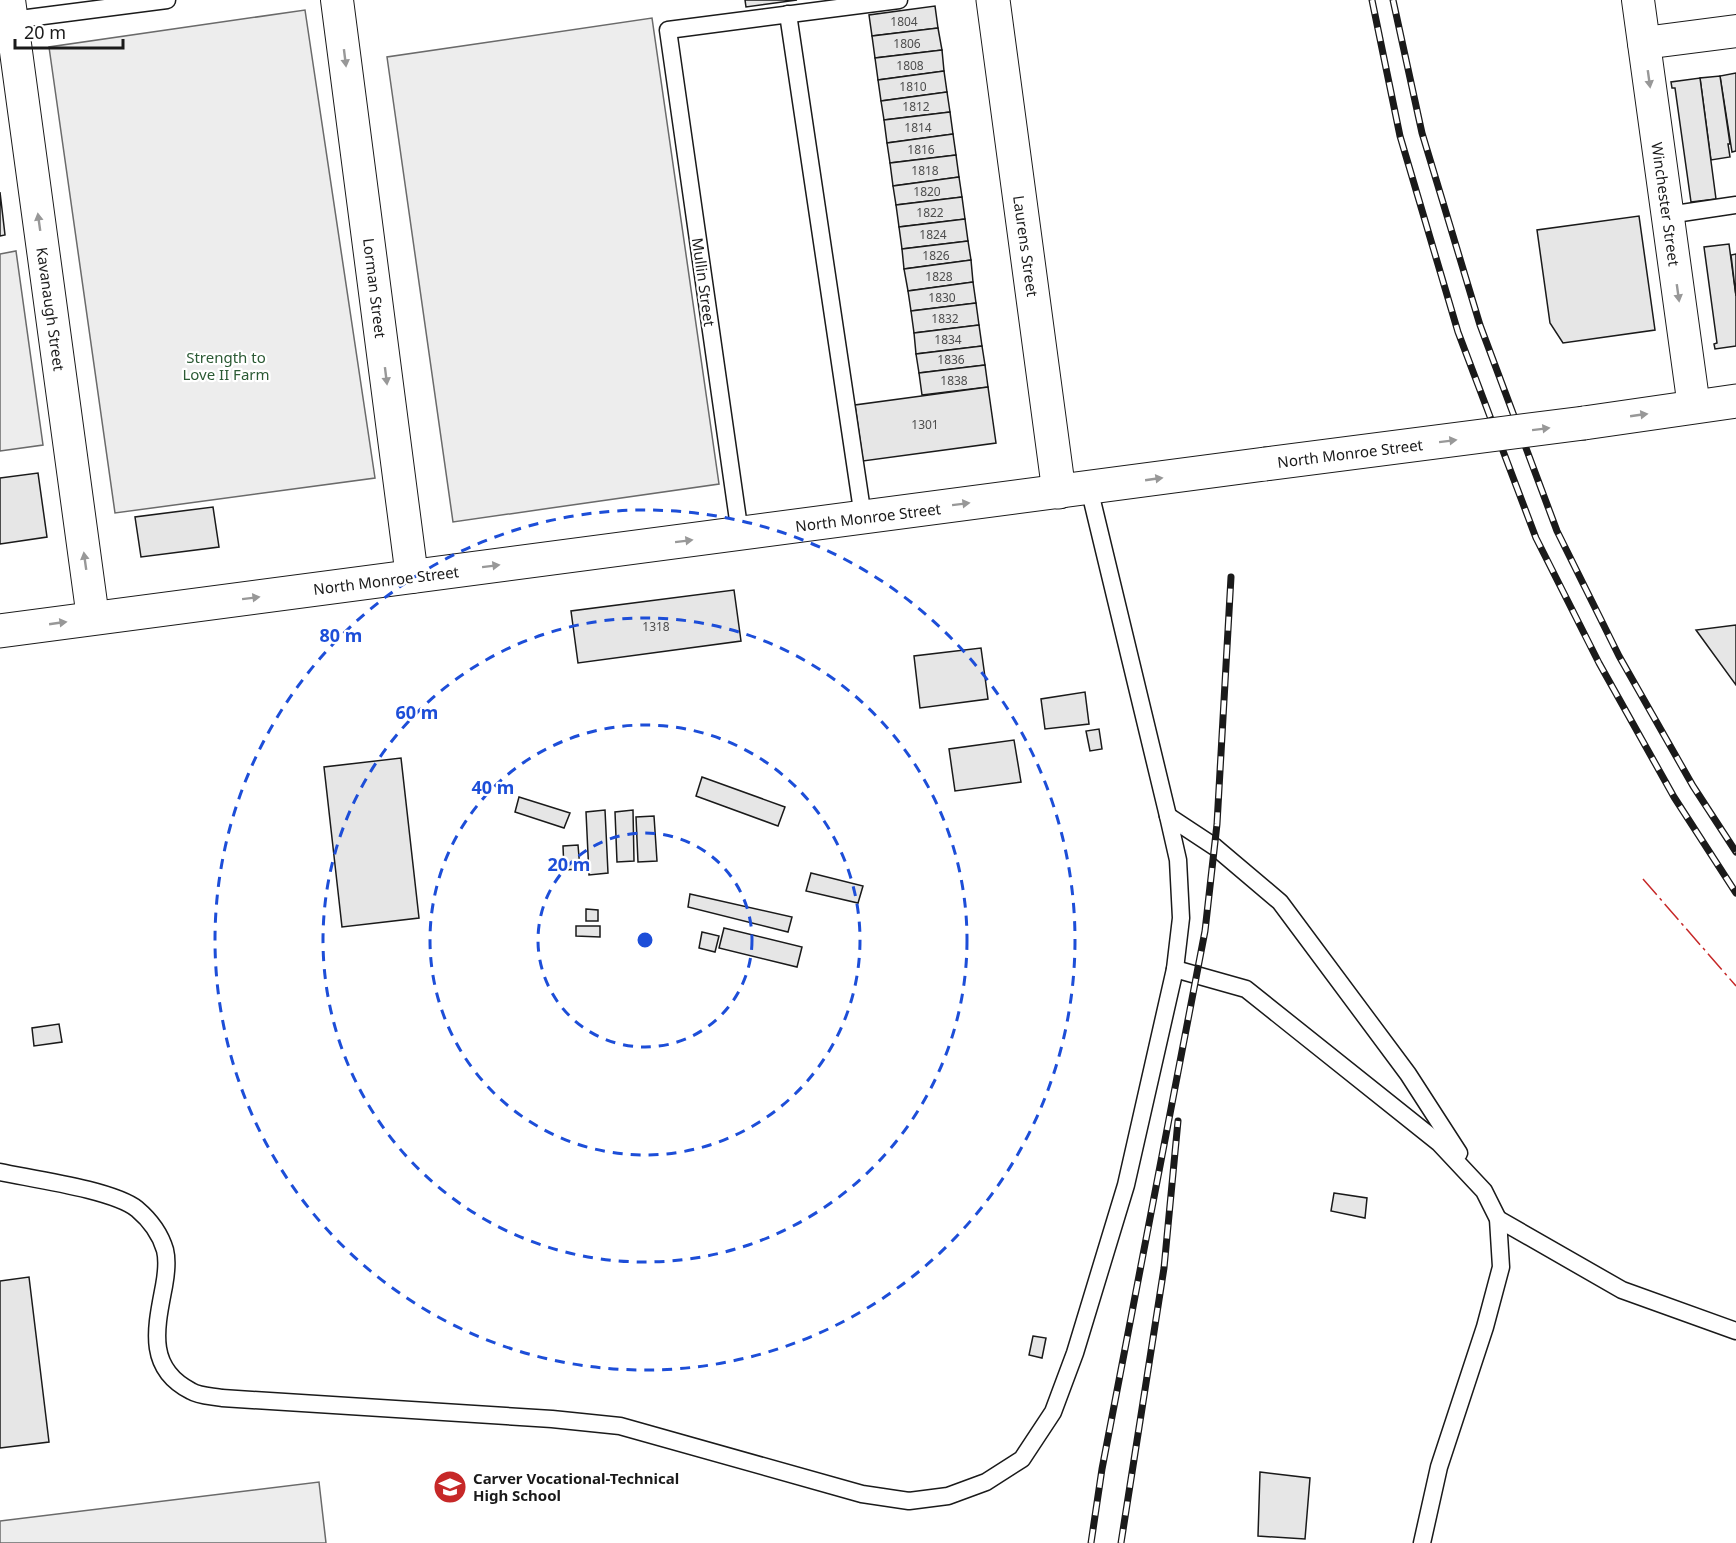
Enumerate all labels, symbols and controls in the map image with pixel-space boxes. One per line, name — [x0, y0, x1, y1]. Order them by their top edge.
scale bar — [15, 12, 123, 50]
house number: 1804 — [890, 13, 918, 30]
text: 20 m — [24, 20, 66, 44]
house number: 1806 — [893, 35, 921, 52]
one-way arrow — [340, 49, 349, 68]
house number: 1808 — [896, 57, 924, 74]
one-way arrow — [1644, 69, 1653, 88]
house number: 1810 — [899, 78, 927, 95]
house number: 1812 — [902, 98, 930, 115]
house number: 1814 — [904, 119, 932, 136]
house number: 1816 — [907, 141, 935, 158]
street label: Winchester Street — [1647, 141, 1685, 268]
house number: 1818 — [911, 162, 939, 179]
house number: 1820 — [913, 183, 941, 200]
street label: Laurens Street — [1009, 194, 1043, 299]
house number: 1822 — [916, 204, 944, 221]
one-way arrow — [35, 212, 44, 231]
house number: 1824 — [919, 226, 947, 243]
street label: Mullin Street — [688, 236, 720, 328]
street label: Lorman Street — [359, 237, 391, 340]
street label: Kavanaugh Street — [32, 246, 70, 373]
house number: 1826 — [922, 247, 950, 264]
house number: 1828 — [925, 268, 953, 285]
one-way arrow — [1674, 283, 1683, 302]
house number: 1830 — [928, 289, 956, 306]
house number: 1832 — [931, 310, 959, 327]
house number: 1834 — [934, 331, 962, 348]
park label: Strength to Love II Farm — [182, 347, 270, 384]
house number: 1836 — [937, 351, 965, 368]
one-way arrow — [382, 367, 391, 386]
house number: 1838 — [940, 372, 968, 389]
one-way arrow — [1630, 411, 1649, 420]
house number: 1301 — [911, 416, 939, 433]
one-way arrow — [1532, 424, 1551, 433]
street label: North Monroe Street — [1276, 434, 1424, 472]
one-way arrow — [1438, 436, 1457, 445]
one-way arrow — [1145, 474, 1164, 484]
street label: North Monroe Street — [794, 498, 942, 536]
one-way arrow — [952, 500, 971, 509]
one-way arrow — [675, 536, 694, 545]
one-way arrow — [81, 551, 90, 570]
street label: North Monroe Street — [312, 561, 460, 599]
one-way arrow — [482, 562, 501, 571]
one-way arrow — [242, 593, 261, 602]
house number: 1318 — [642, 618, 670, 635]
one-way arrow — [49, 619, 68, 628]
text: 80 m — [320, 623, 362, 647]
text: 60 m — [396, 700, 438, 724]
text: 40 m — [472, 775, 514, 799]
text: 20 m — [548, 852, 590, 876]
centre of rings — [635, 930, 655, 950]
place label: Carver Vocational-Technical High School — [473, 1468, 679, 1505]
school or university icon: Carver Vocational-Technical High School — [432, 1469, 468, 1505]

